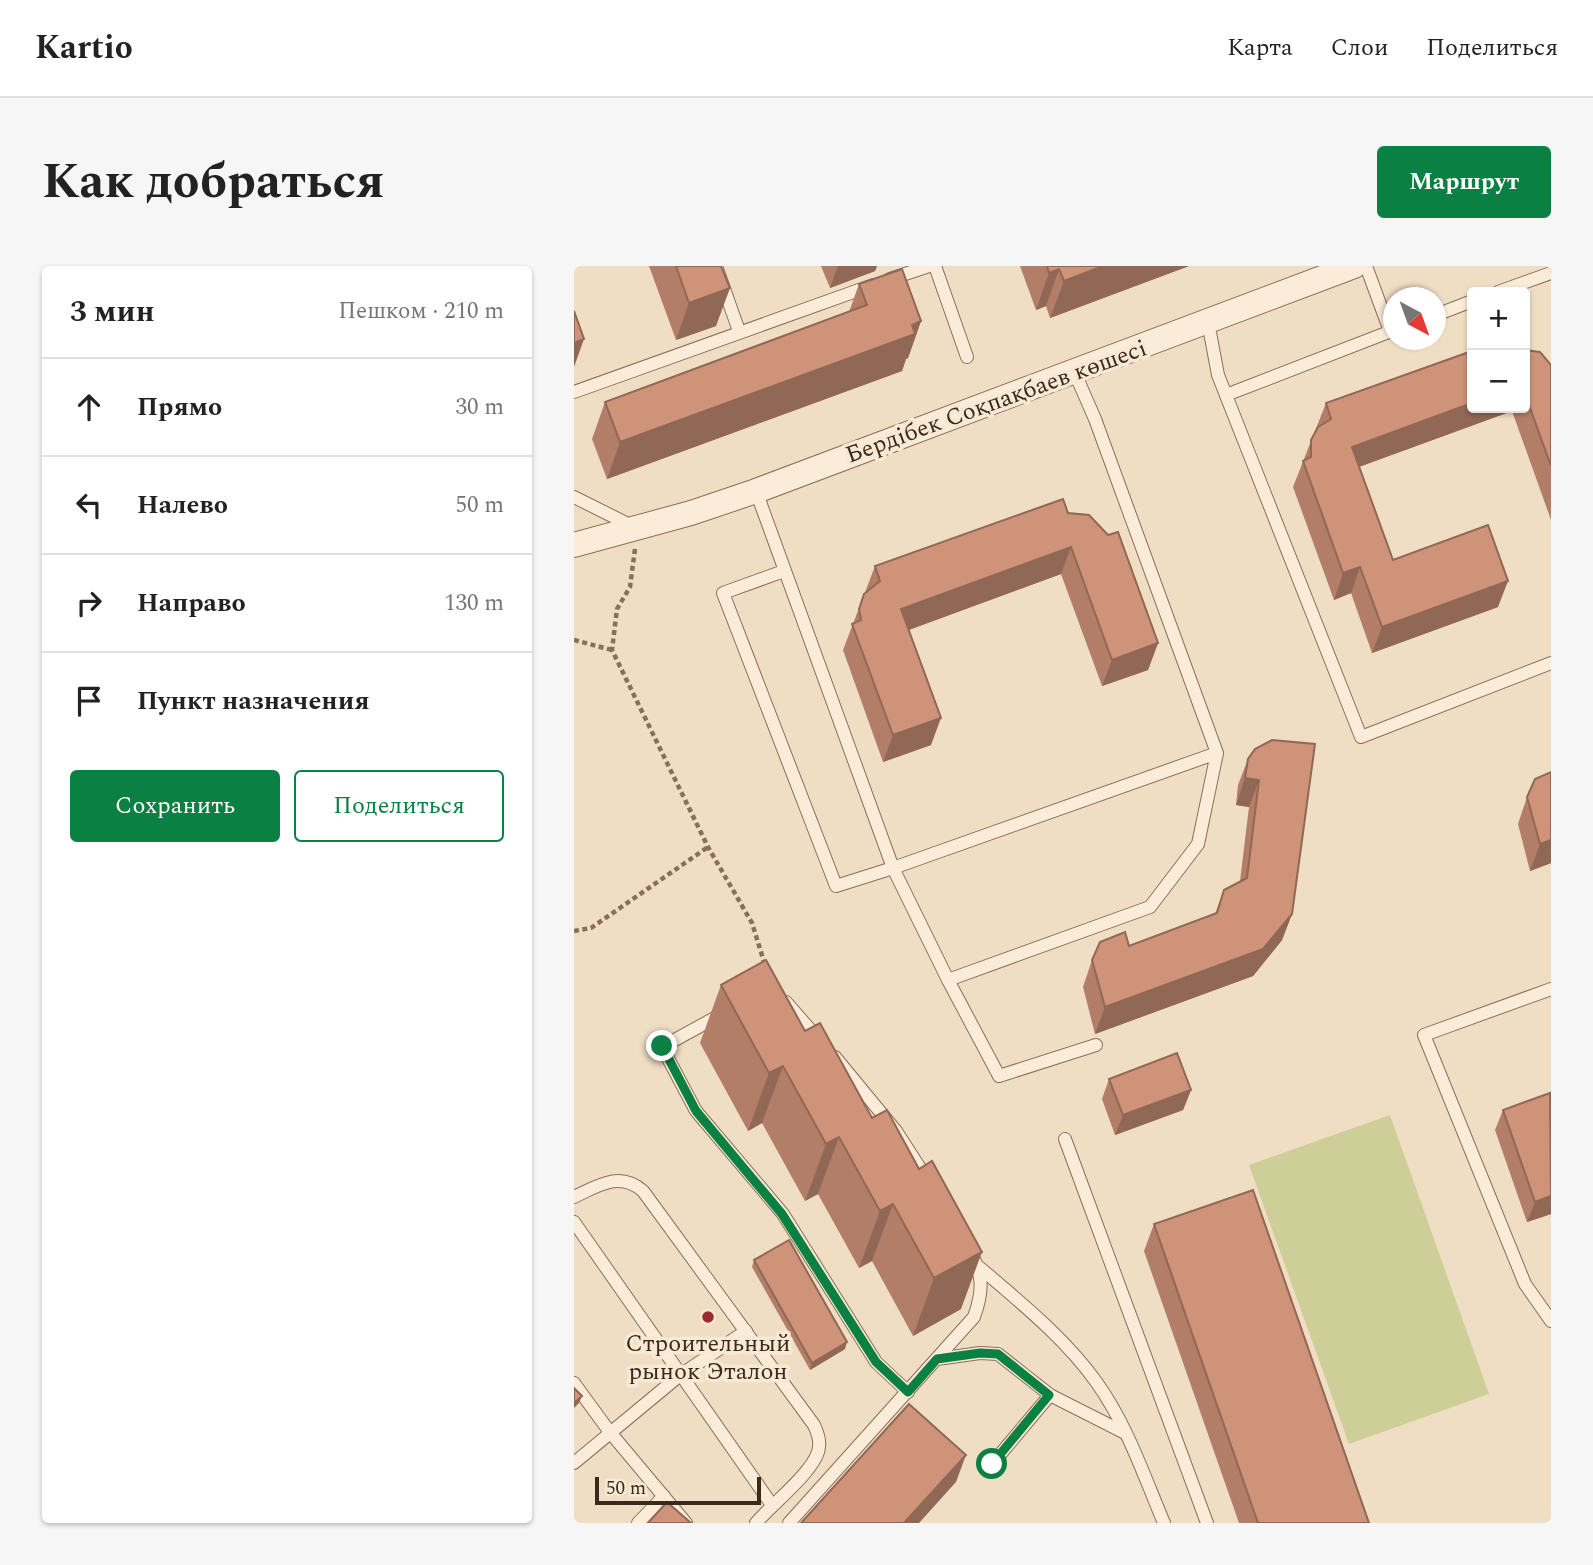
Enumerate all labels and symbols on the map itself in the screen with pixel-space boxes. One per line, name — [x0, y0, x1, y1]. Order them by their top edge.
north arrow — [1383, 287, 1446, 350]
street label: Бердібек Соқпақбаев көшесі — [841, 331, 1152, 473]
route end — [646, 1030, 677, 1061]
marker: Строительный рынок Эталон — [700, 1309, 716, 1325]
place label: Строительный рынок Эталон — [626, 1326, 790, 1390]
route start — [976, 1448, 1007, 1479]
scale bar — [595, 1474, 761, 1506]

